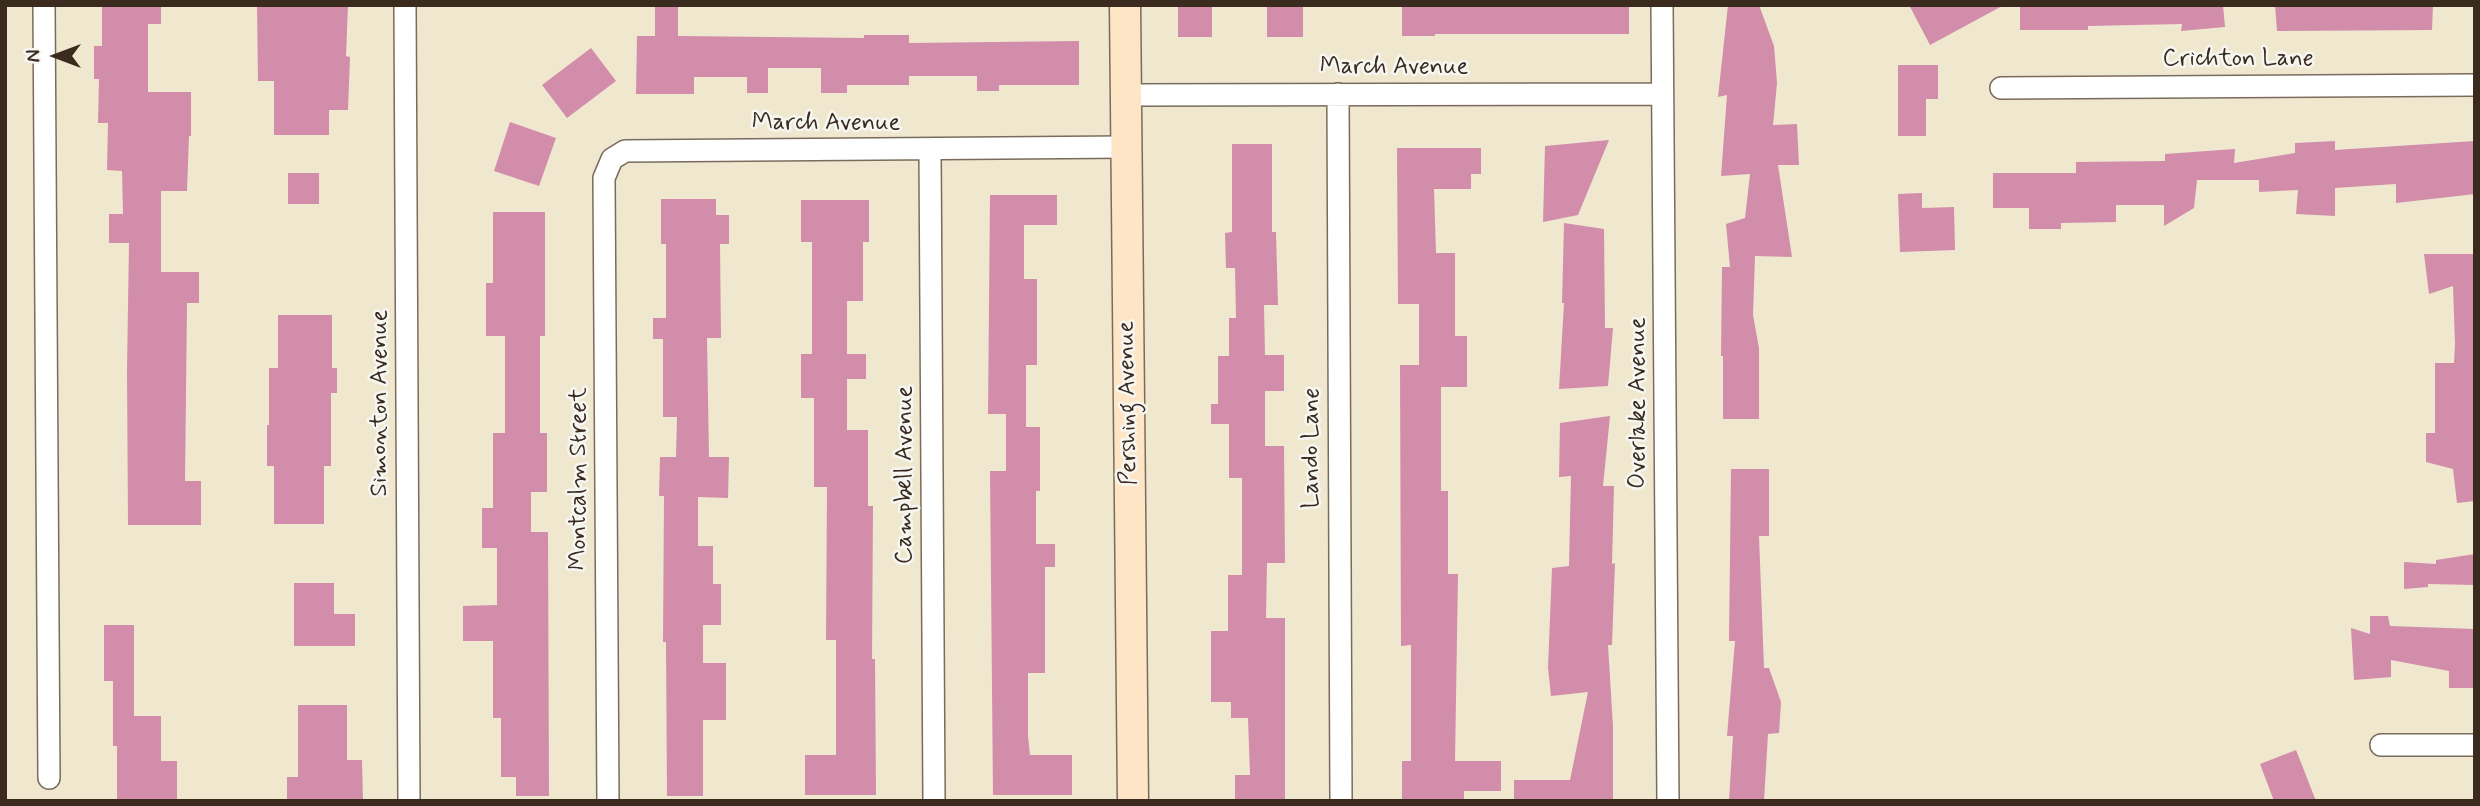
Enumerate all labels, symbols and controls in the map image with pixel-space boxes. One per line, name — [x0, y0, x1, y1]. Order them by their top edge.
north arrow — [21, 21, 91, 91]
street label: Crichton Lane — [2162, 46, 2314, 74]
text: N — [22, 50, 47, 62]
street label: March Avenue — [1320, 54, 1468, 82]
street label: March Avenue — [752, 110, 900, 138]
street label: Simonton Avenue — [367, 310, 395, 496]
street label: Overlake Avenue — [1625, 317, 1653, 489]
street label: Pershing Avenue — [1113, 321, 1145, 485]
street label: Campbell Avenue — [892, 386, 920, 564]
street label: Montcalm Street — [566, 387, 594, 571]
street label: Lando Lane — [1299, 388, 1327, 508]

